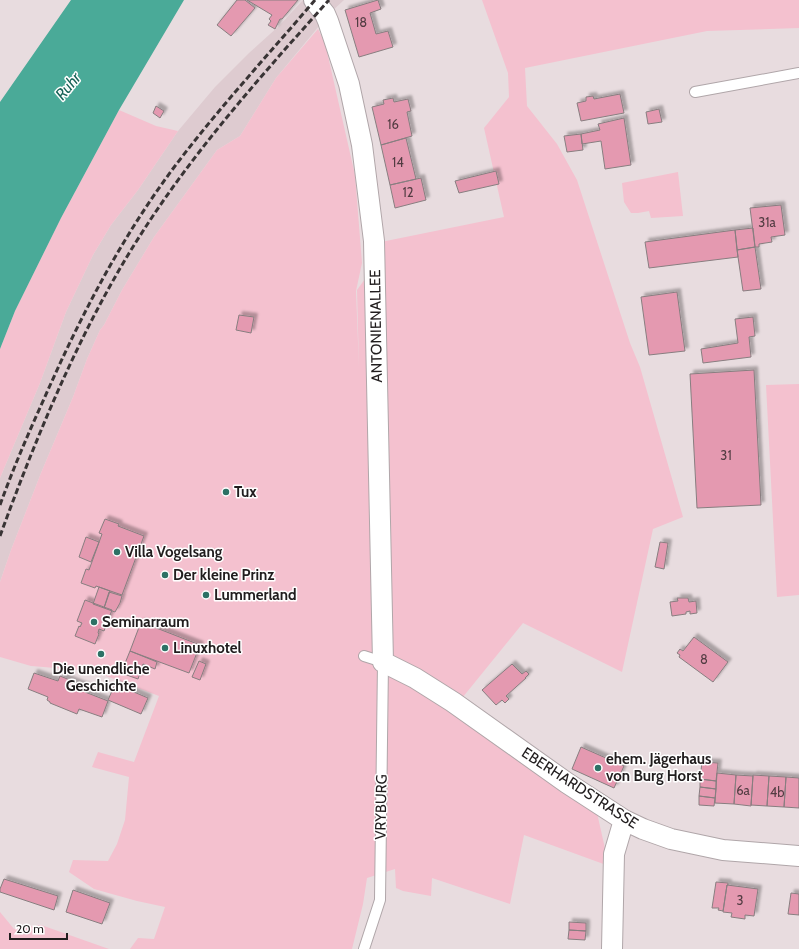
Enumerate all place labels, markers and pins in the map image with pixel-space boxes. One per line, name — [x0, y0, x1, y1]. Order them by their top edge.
place label: Tux — [234, 483, 257, 501]
marker: Tux — [221, 487, 231, 497]
place label: Villa Vogelsang — [125, 543, 223, 561]
marker: Villa Vogelsang — [112, 547, 122, 557]
place label: Der kleine Prinz — [173, 566, 274, 584]
marker: Der kleine Prinz — [160, 570, 170, 580]
place label: Lummerland — [214, 586, 297, 604]
marker: Lummerland — [201, 590, 211, 600]
place label: Seminarraum — [102, 613, 189, 631]
marker: Seminarraum — [89, 617, 99, 627]
place label: Linuxhotel — [173, 639, 242, 657]
marker: Linuxhotel — [160, 643, 170, 653]
marker: Die unendliche Geschichte — [96, 649, 106, 659]
place label: Die unendliche Geschichte — [53, 660, 150, 695]
place label: ehem. Jägerhaus von Burg Horst — [606, 750, 711, 785]
marker: ehem. Jägerhaus von Burg Horst — [593, 763, 603, 773]

